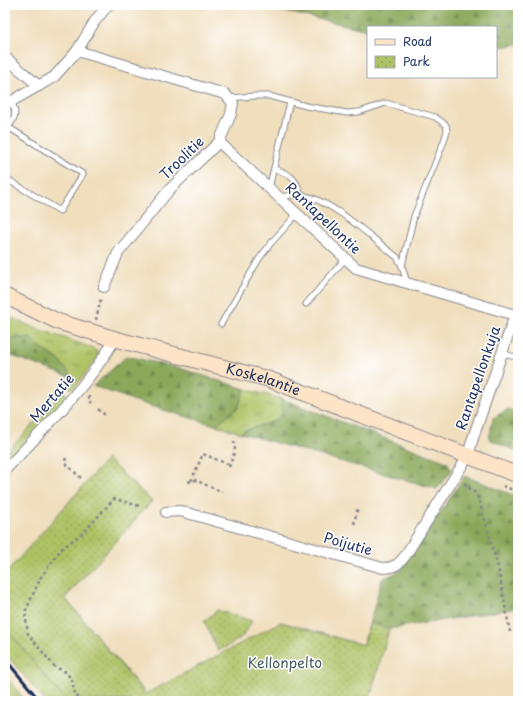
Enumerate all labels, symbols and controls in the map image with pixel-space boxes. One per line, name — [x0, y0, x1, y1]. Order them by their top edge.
legend — [367, 26, 497, 78]
text: Road — [403, 32, 432, 50]
text: Park — [403, 52, 430, 70]
street label: Troolitie — [155, 131, 209, 184]
street label: Rantapellontie — [281, 177, 366, 258]
street label: Rantapellonkuja — [450, 323, 505, 433]
street label: Koskelantie — [224, 357, 304, 400]
street label: Mertatie — [24, 369, 79, 427]
street label: Poijutie — [321, 527, 375, 560]
park label: Kellonpelto — [248, 652, 322, 673]

